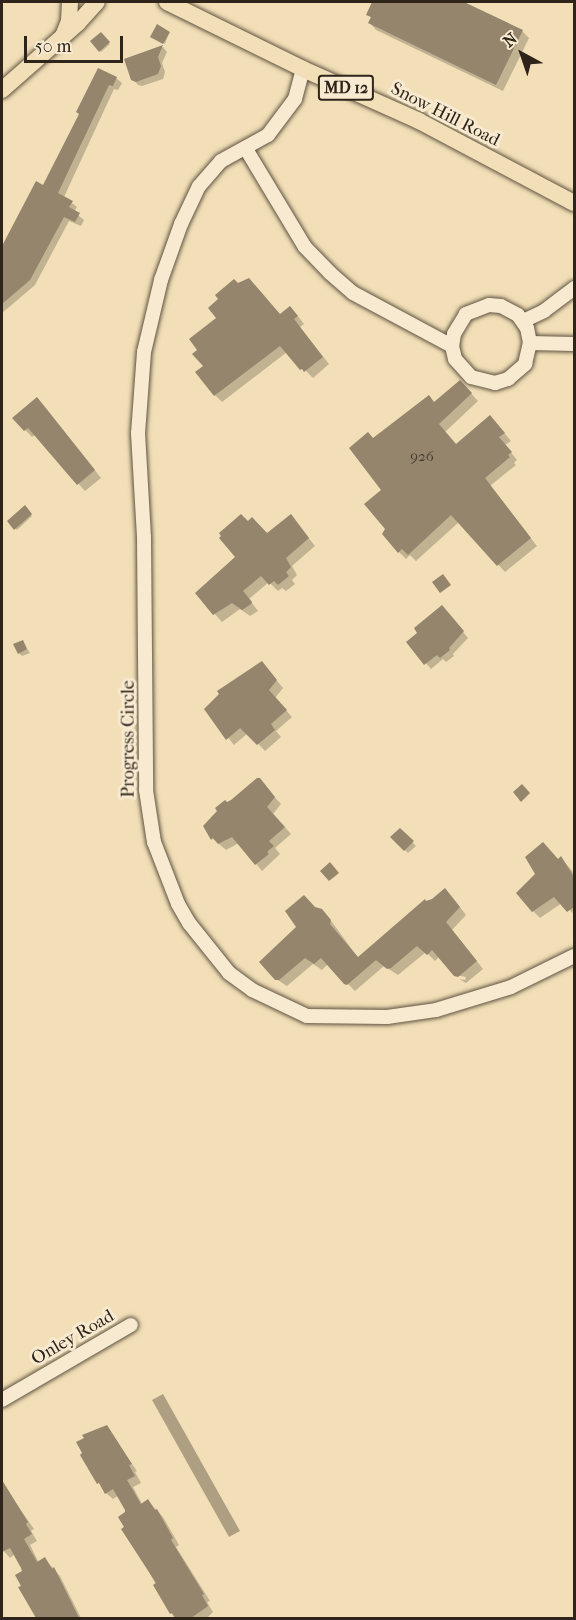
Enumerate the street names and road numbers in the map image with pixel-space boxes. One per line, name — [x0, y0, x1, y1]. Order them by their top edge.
road number: MD 12 — [318, 75, 374, 101]
street label: Snow Hill Road — [387, 78, 503, 152]
street label: Progress Circle — [118, 680, 140, 798]
street label: Onley Road — [28, 1306, 118, 1370]

